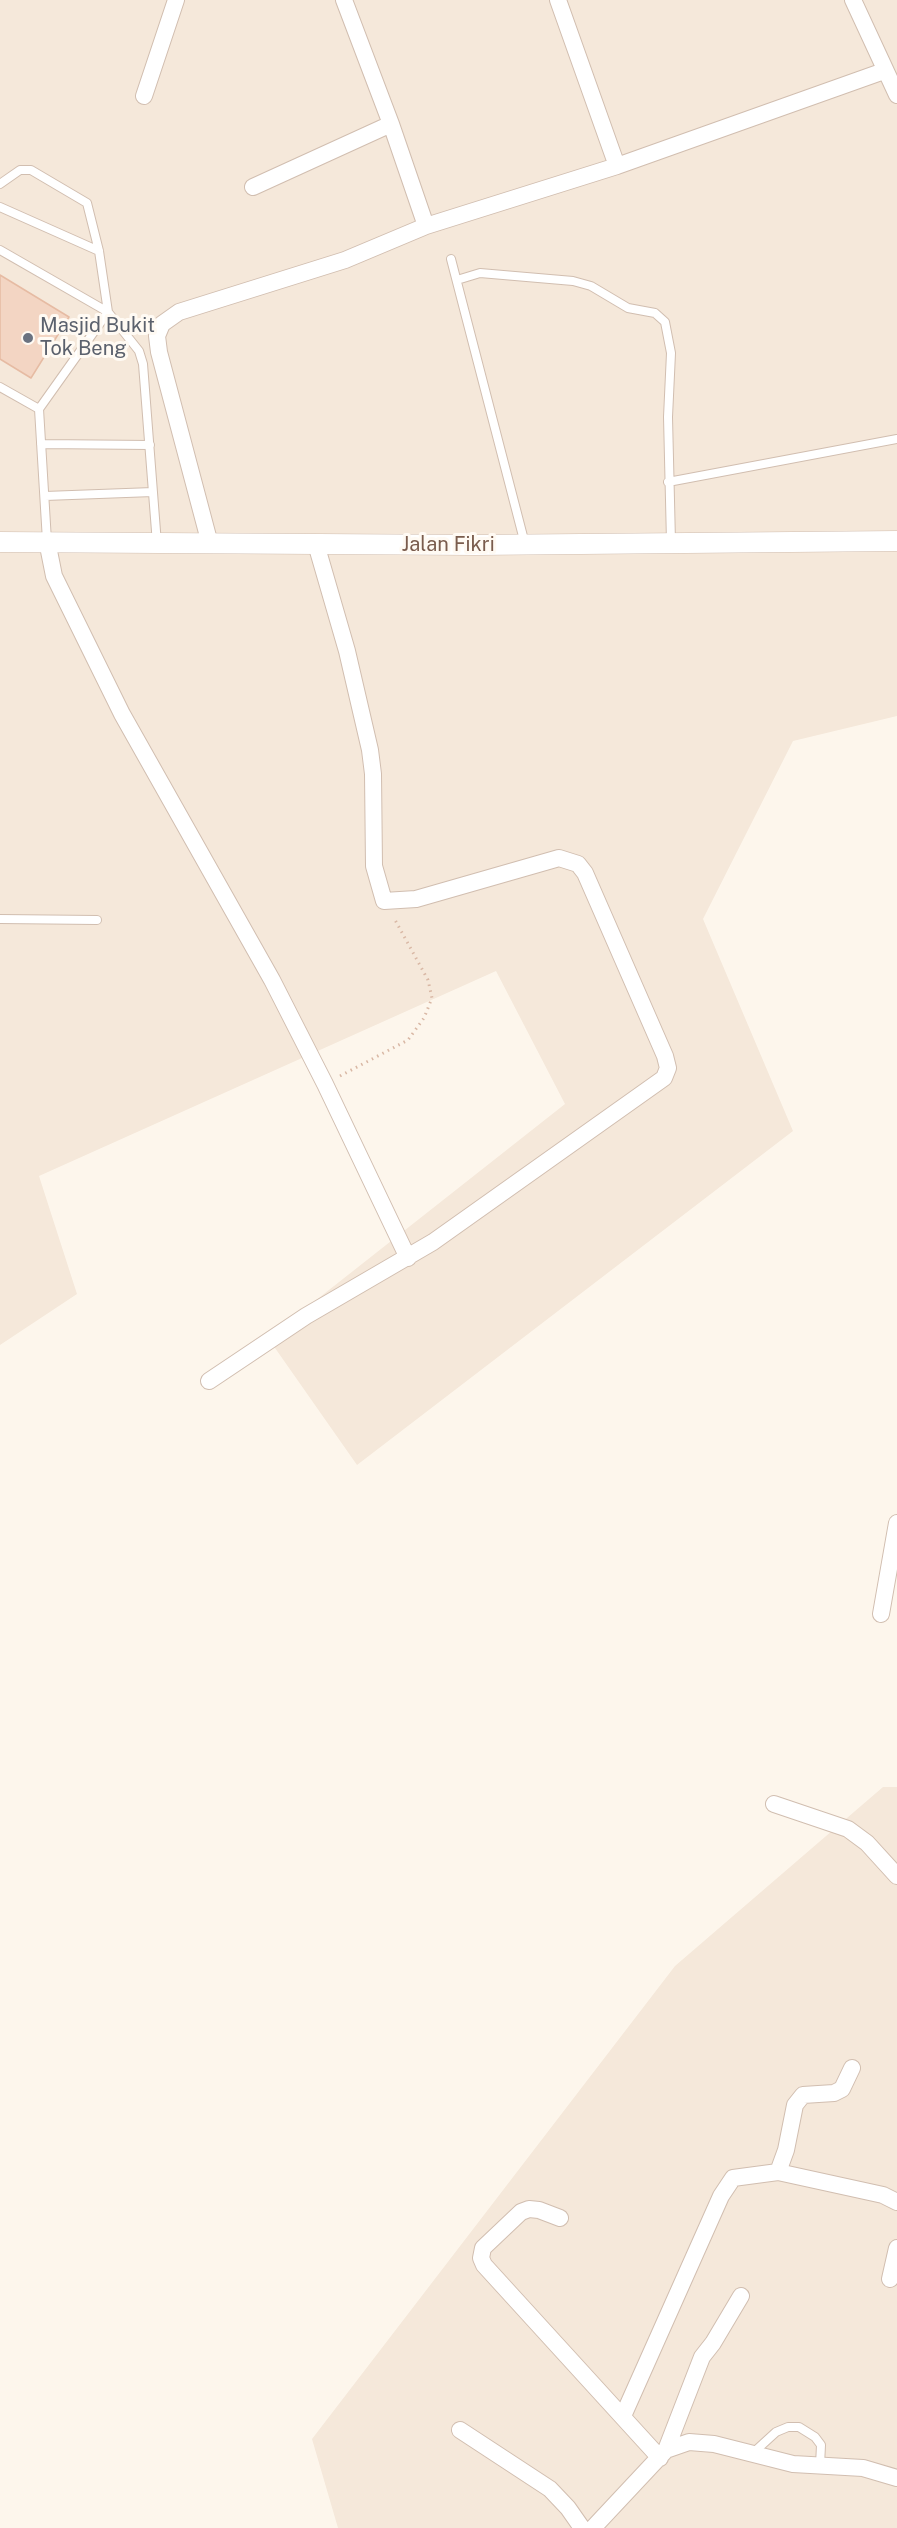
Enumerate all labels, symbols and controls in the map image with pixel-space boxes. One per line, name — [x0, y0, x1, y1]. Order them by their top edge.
place label: Masjid Bukit Tok Beng — [40, 314, 155, 361]
marker: Masjid Bukit Tok Beng — [21, 331, 35, 345]
street label: Jalan Fikri — [401, 533, 495, 557]

